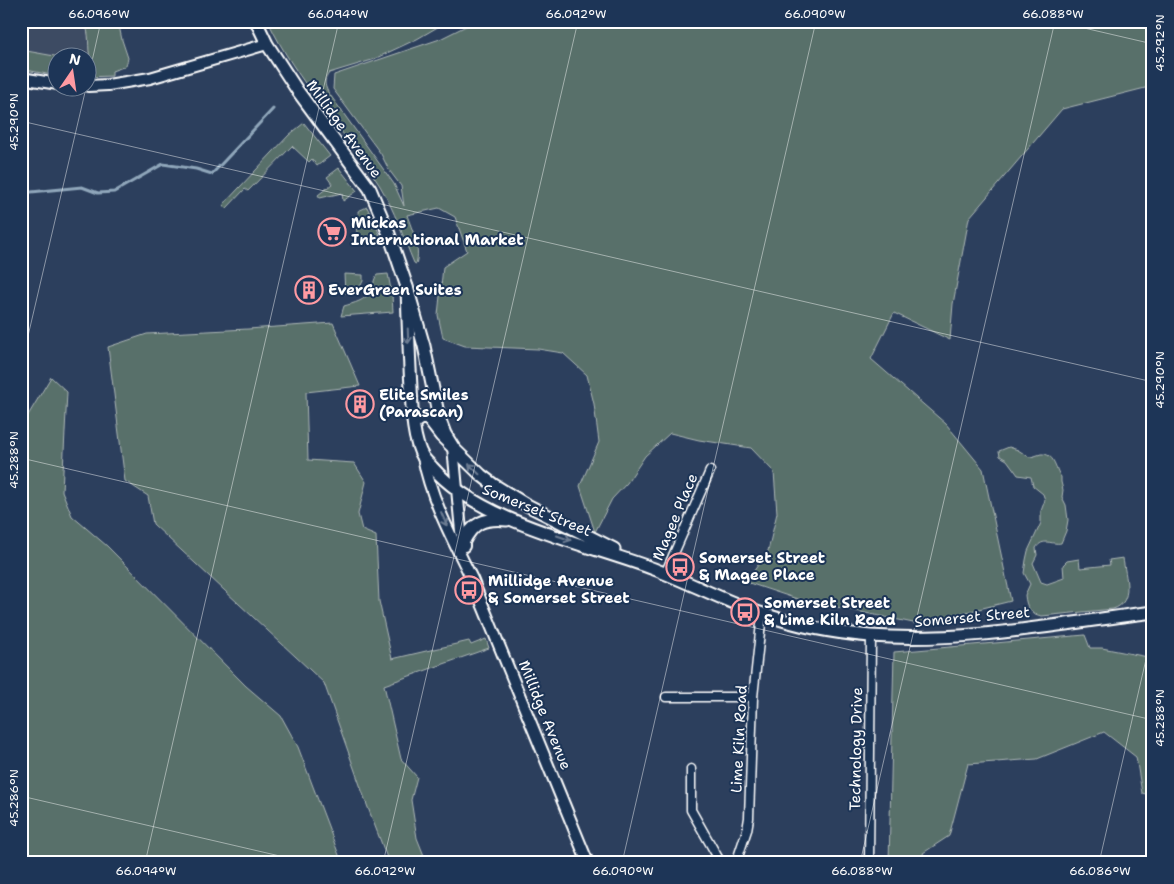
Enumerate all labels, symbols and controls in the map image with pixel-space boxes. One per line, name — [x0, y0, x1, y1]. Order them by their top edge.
text: 66.096°W — [68, 6, 130, 22]
text: 66.094°W — [307, 6, 369, 22]
text: 66.092°W — [546, 6, 606, 22]
text: 66.090°W — [784, 6, 846, 22]
text: 66.088°W — [1022, 6, 1084, 22]
text: 45.292°N — [1152, 14, 1168, 72]
north arrow — [48, 48, 98, 98]
text: N — [67, 49, 82, 69]
street label: Millidge Avenue — [302, 76, 386, 182]
text: 45.290°N — [6, 93, 22, 151]
place label: Mickas International Market — [351, 213, 524, 250]
supermarket icon: Mickas International Market — [317, 217, 347, 247]
building icon: EverGreen Suites — [294, 275, 324, 305]
place label: EverGreen Suites — [328, 280, 462, 300]
one-way arrow — [403, 328, 413, 344]
text: 45.290°N — [1152, 351, 1168, 409]
place label: Elite Smiles (Parascan) — [379, 385, 469, 422]
building icon: Elite Smiles (Parascan) — [345, 389, 375, 419]
text: 45.288°N — [6, 431, 22, 489]
one-way arrow — [468, 462, 480, 475]
street label: Magee Place — [648, 470, 702, 564]
street label: Somerset Street — [479, 479, 595, 541]
one-way arrow — [439, 511, 449, 526]
one-way arrow — [556, 534, 571, 543]
place label: Somerset Street & Magee Place — [699, 548, 825, 585]
bus stop icon: Somerset Street & Magee Place — [665, 552, 695, 582]
place label: Millidge Avenue & Somerset Street — [488, 571, 630, 608]
bus stop icon: Millidge Avenue & Somerset Street — [454, 575, 484, 605]
place label: Somerset Street & Lime Kiln Road — [764, 593, 896, 630]
bus stop icon: Somerset Street & Lime Kiln Road — [730, 597, 760, 627]
street label: Somerset Street — [913, 602, 1031, 632]
street label: Millidge Avenue — [514, 657, 576, 773]
street label: Lime Kiln Road — [726, 684, 752, 794]
street label: Technology Drive — [845, 687, 867, 811]
text: 45.288°N — [1152, 689, 1168, 747]
text: 45.286°N — [6, 769, 22, 827]
text: 66.094°W — [115, 863, 177, 879]
text: 66.092°W — [355, 863, 415, 879]
text: 66.090°W — [592, 863, 654, 879]
text: 66.088°W — [831, 863, 893, 879]
text: 66.086°W — [1069, 863, 1131, 879]

